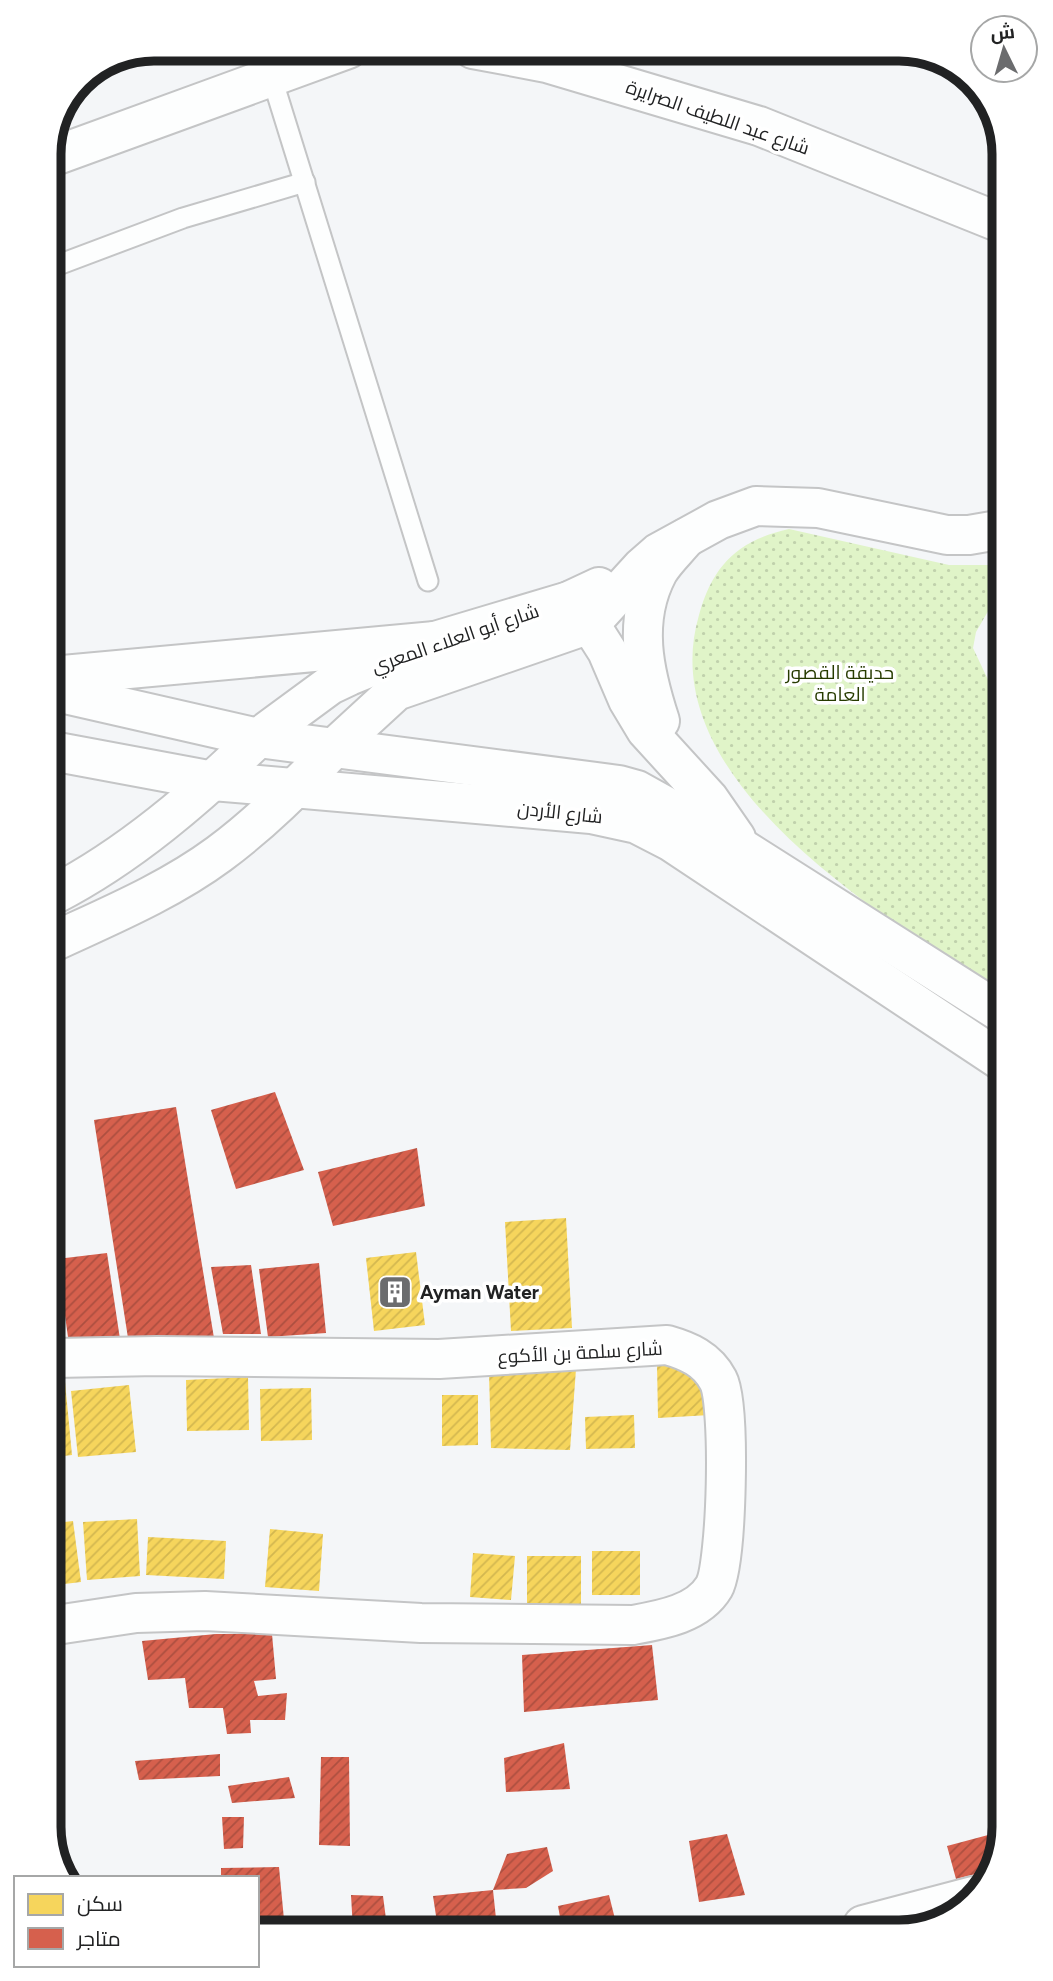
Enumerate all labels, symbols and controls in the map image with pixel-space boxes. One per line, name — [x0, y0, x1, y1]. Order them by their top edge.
north arrow — [969, 14, 1039, 84]
text: ش — [989, 20, 1016, 45]
street label: شارع عبد اللطيف الصرايرة — [622, 75, 813, 162]
street label: شارع أبو العلاء المعري — [368, 599, 543, 681]
park label: حديقة القصور العامة — [785, 661, 894, 706]
street label: شارع الأردن — [516, 797, 604, 830]
building icon: Ayman Water — [376, 1273, 414, 1311]
place label: Ayman Water — [420, 1281, 539, 1304]
street label: شارع سلمة بن الأكوع — [497, 1337, 663, 1370]
legend — [14, 1876, 259, 1967]
text: سكن — [77, 1891, 123, 1917]
text: متاجر — [76, 1926, 121, 1951]

